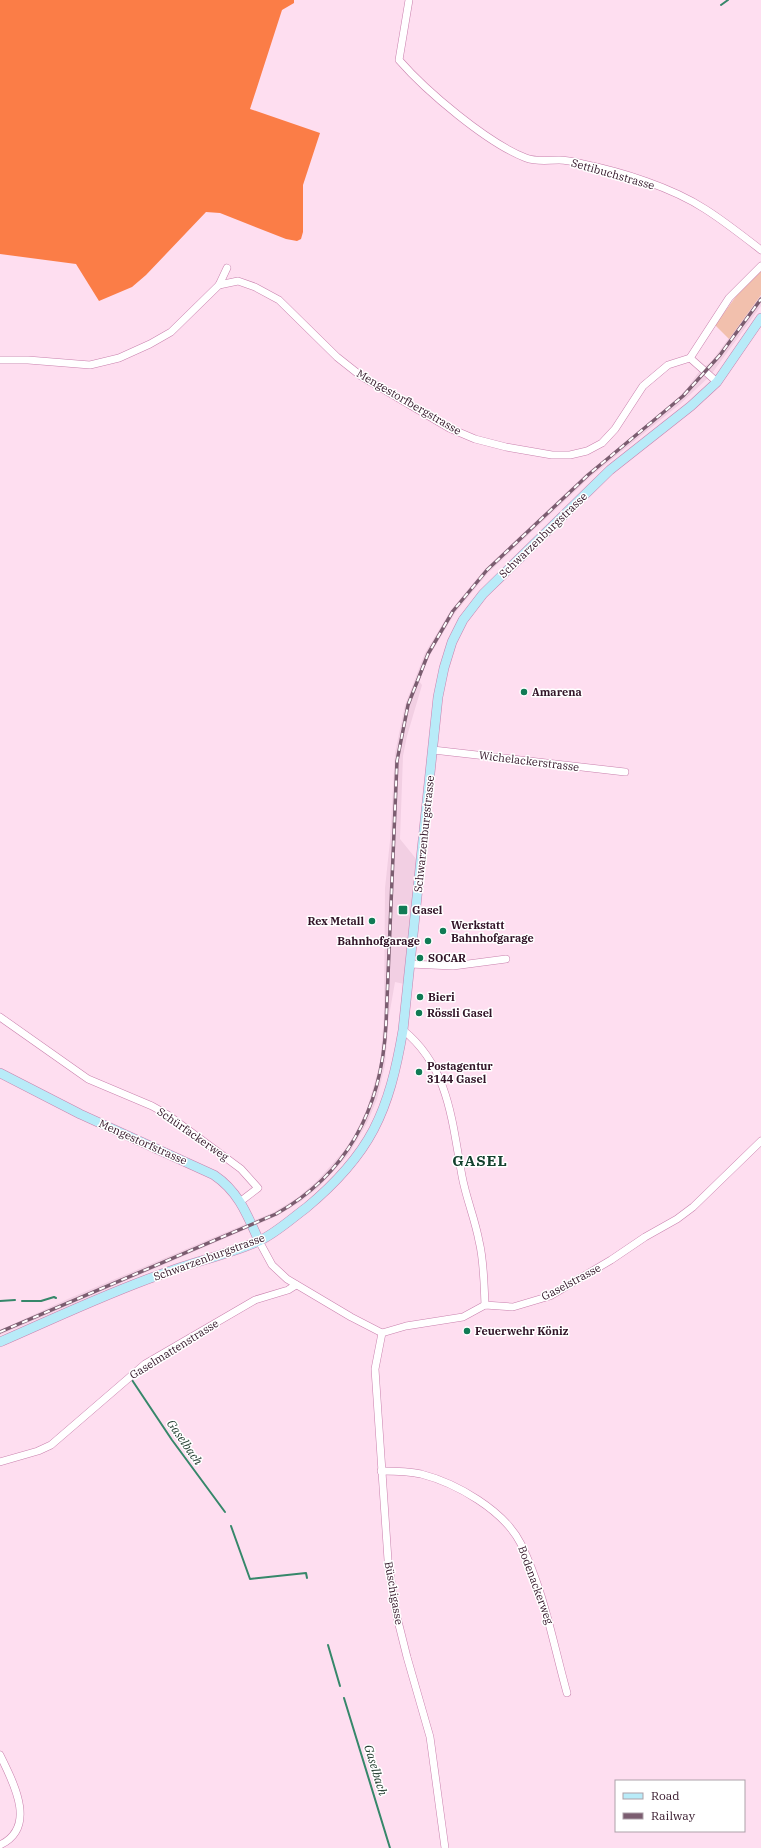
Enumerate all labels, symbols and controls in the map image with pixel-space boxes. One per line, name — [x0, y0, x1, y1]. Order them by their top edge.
street label: Settibuchstrasse — [570, 155, 656, 193]
street label: Mengestorfbergstrasse — [354, 366, 464, 438]
street label: Schwarzenburgstrasse — [496, 489, 590, 581]
place label: Amarena — [532, 685, 582, 699]
marker: Amarena — [519, 687, 529, 697]
street label: Wichelackerstrasse — [478, 748, 580, 774]
street label: Schwarzenburgstrasse — [411, 775, 437, 893]
place label: Gasel — [412, 903, 443, 917]
marker: Gasel — [397, 904, 409, 916]
place label: Rex Metall — [307, 914, 364, 928]
marker: Rex Metall — [367, 916, 377, 926]
place label: Werkstatt Bahnhofgarage — [451, 918, 534, 945]
marker: Werkstatt Bahnhofgarage — [438, 926, 448, 936]
place label: Bahnhofgarage — [337, 934, 420, 948]
marker: Bahnhofgarage — [423, 936, 433, 946]
place label: SOCAR — [428, 951, 466, 965]
marker: SOCAR — [415, 953, 425, 963]
place label: Bieri — [428, 990, 455, 1004]
marker: Bieri — [415, 992, 425, 1002]
place label: Rössli Gasel — [427, 1006, 493, 1020]
marker: Rössli Gasel — [414, 1008, 424, 1018]
place label: Postagentur 3144 Gasel — [427, 1059, 493, 1086]
marker: Postagentur 3144 Gasel — [414, 1067, 424, 1077]
street label: Schürfackerweg — [155, 1104, 231, 1164]
street label: Mengestorfstrasse — [97, 1116, 189, 1168]
district label: GASEL — [452, 1151, 508, 1170]
street label: Schwarzenburgstrasse — [151, 1230, 267, 1284]
street label: Gaselstrasse — [539, 1260, 603, 1303]
street label: Gaselmattenstrasse — [127, 1316, 221, 1382]
place label: Feuerwehr Köniz — [475, 1324, 569, 1338]
marker: Feuerwehr Köniz — [462, 1326, 472, 1336]
water label: Gaselbach — [164, 1416, 206, 1468]
street label: Bodenackerweg — [515, 1544, 557, 1626]
street label: Büschigasse — [382, 1560, 406, 1626]
water label: Gaselbach — [361, 1743, 391, 1798]
legend — [615, 1780, 745, 1832]
text: Road — [651, 1788, 680, 1803]
text: Railway — [651, 1808, 696, 1823]

